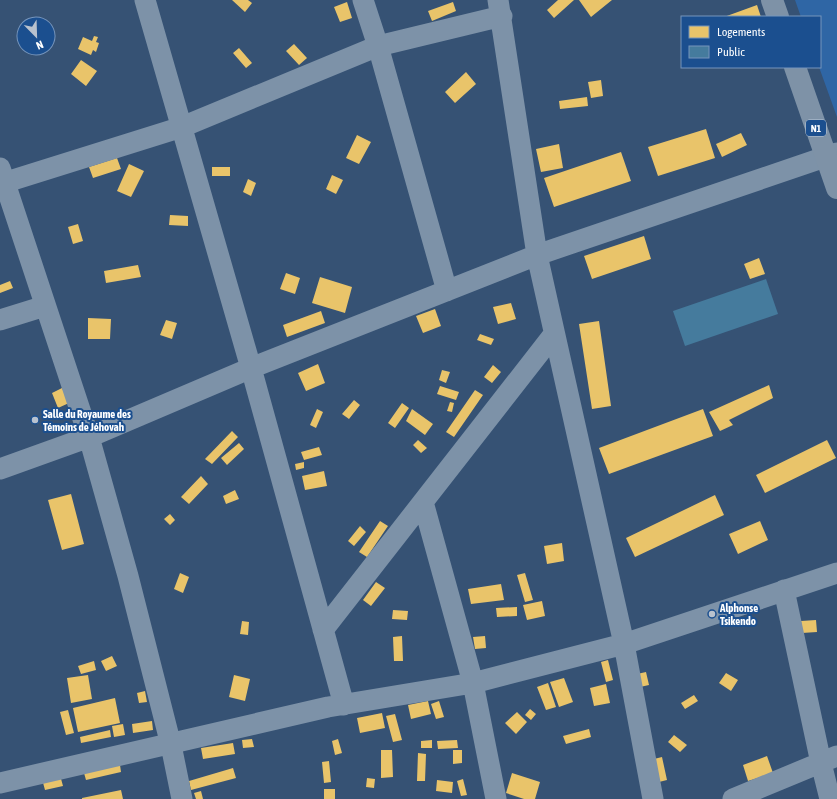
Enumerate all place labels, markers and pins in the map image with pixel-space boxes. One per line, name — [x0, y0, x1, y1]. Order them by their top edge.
place label: Salle du Royaume des Témoins de Jéhovah — [43, 408, 131, 433]
marker: Salle du Royaume des Témoins de Jéhovah — [30, 415, 40, 425]
place label: Alphonse Tsikendo — [719, 602, 758, 627]
marker: Alphonse Tsikendo — [707, 609, 717, 619]

